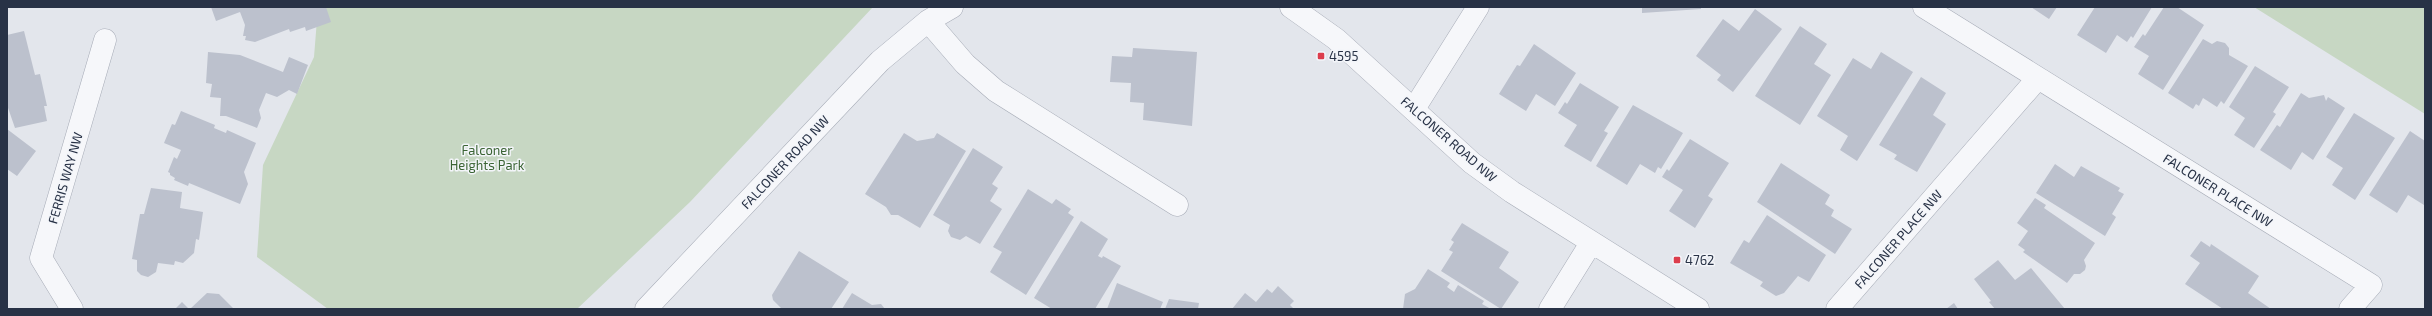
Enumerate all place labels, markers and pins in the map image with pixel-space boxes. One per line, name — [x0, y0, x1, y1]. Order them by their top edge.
place label: 4595 — [1329, 48, 1358, 64]
marker: 4595 — [1316, 51, 1326, 61]
place label: 4762 — [1685, 252, 1714, 268]
marker: 4762 — [1672, 255, 1682, 265]

